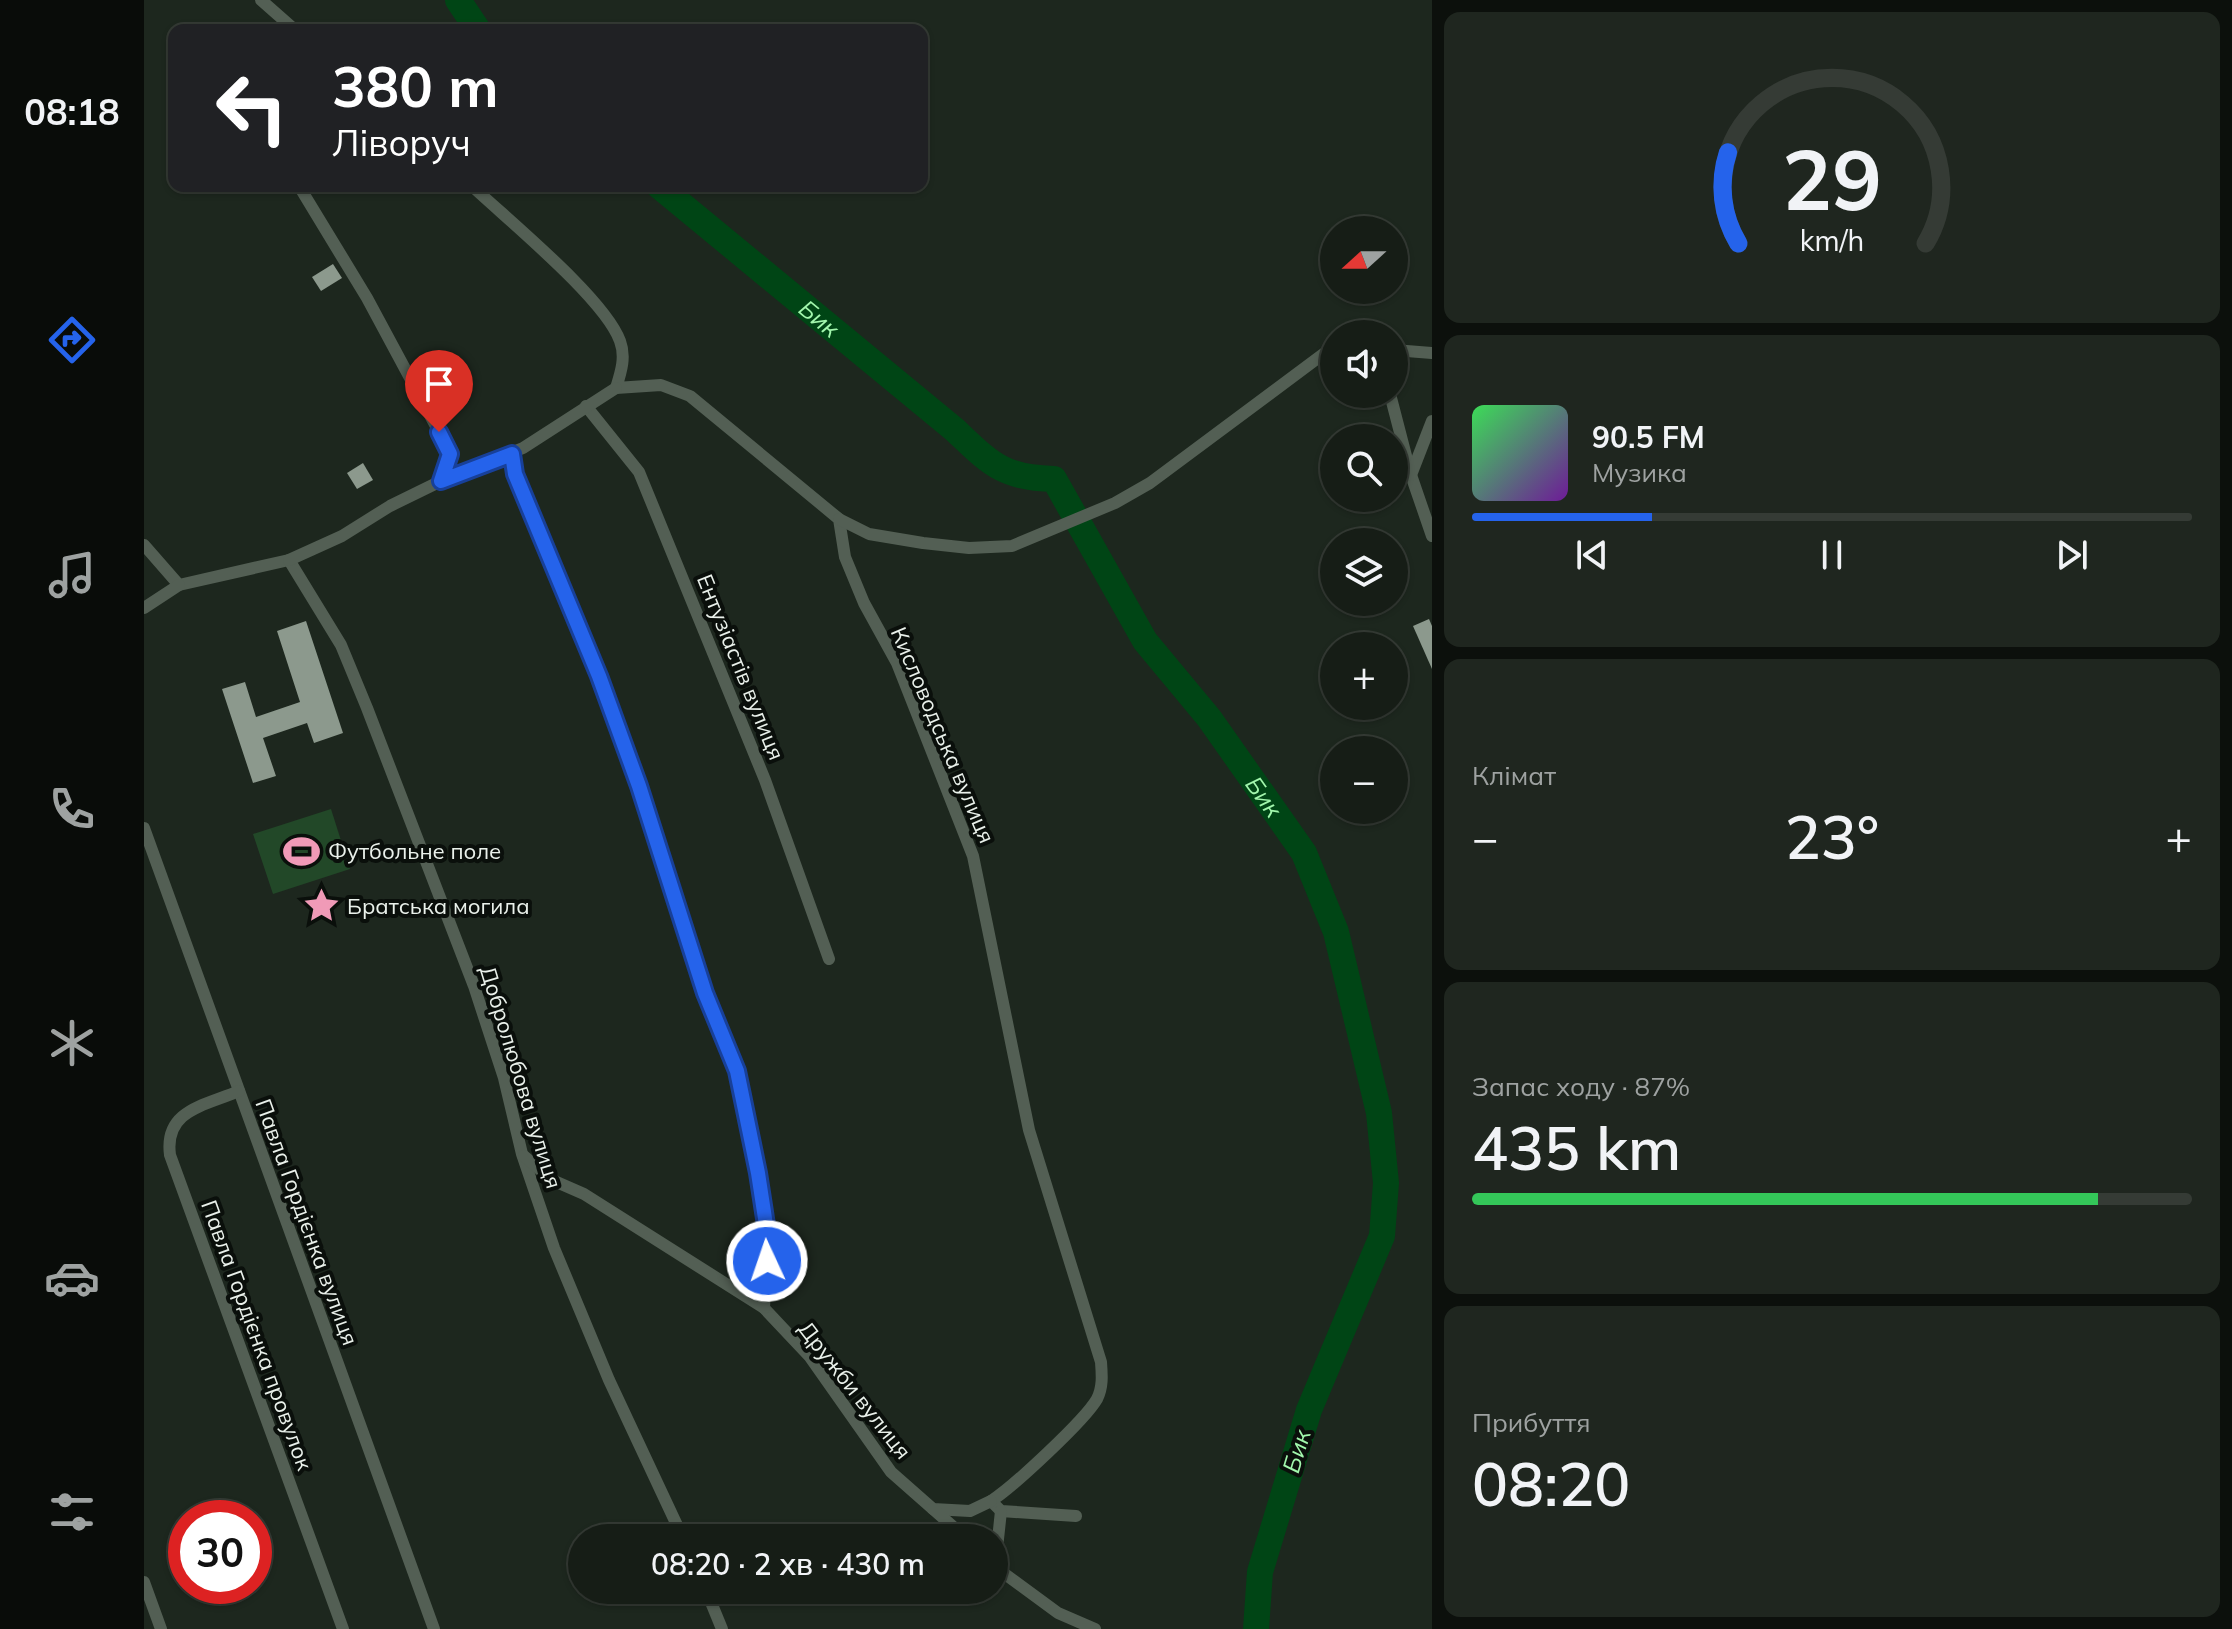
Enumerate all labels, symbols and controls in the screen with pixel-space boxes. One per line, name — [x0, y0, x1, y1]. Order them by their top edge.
text: 380 m — [332, 51, 499, 121]
icon: left — [200, 56, 304, 160]
text: 08:18 — [24, 89, 120, 134]
text: Ліворуч — [332, 120, 471, 165]
text: 29 — [1782, 125, 1882, 230]
north arrow — [1320, 216, 1408, 304]
map controls — [1320, 216, 1408, 824]
text: km/h — [1800, 222, 1864, 258]
water label: Бик — [793, 293, 847, 344]
icon: directions — [44, 312, 100, 368]
button: sound — [1320, 320, 1408, 408]
pin — [405, 350, 473, 432]
icon: arrive — [417, 362, 461, 406]
text: 90.5 FM — [1592, 418, 1705, 456]
button: search — [1320, 424, 1408, 512]
text: Музика — [1592, 456, 1687, 489]
button: layers — [1320, 528, 1408, 616]
icon: previous — [1570, 533, 1614, 577]
icon: pause — [1810, 533, 1854, 577]
icon: next — [2050, 533, 2094, 577]
icon: music — [44, 547, 100, 603]
street label: Ентузіастів вулиця — [691, 570, 791, 764]
street label: Кисловодська вулиця — [885, 623, 1001, 847]
button: + — [1320, 632, 1408, 720]
button: − — [1320, 736, 1408, 824]
text: Клімат — [1472, 759, 1556, 792]
water label: Бик — [1239, 770, 1290, 824]
icon: phone — [44, 781, 100, 837]
text: 23° — [1785, 799, 1879, 874]
text: − — [1472, 810, 1498, 865]
text: + — [2166, 810, 2192, 865]
sports icon: Футбольне поле — [283, 832, 321, 870]
place label: Футбольне поле — [328, 837, 501, 865]
place icon: Братська могила — [302, 887, 340, 925]
place label: Братська могила — [347, 892, 530, 920]
street label: Добролюбова вулиця — [474, 962, 568, 1192]
icon: climate — [44, 1015, 100, 1071]
text: Запас ходу · 87% — [1472, 1070, 1690, 1103]
street label: Павла Гордієнка вулиця — [249, 1095, 365, 1349]
text: 435 km — [1472, 1110, 1681, 1185]
street label: Павла Гордієнка провулок — [195, 1196, 319, 1474]
position arrow — [725, 1219, 809, 1303]
icon: car — [44, 1250, 100, 1306]
street label: Дружби вулиця — [792, 1315, 918, 1465]
text: Прибуття — [1472, 1406, 1591, 1439]
water label: Бик — [1275, 1425, 1317, 1476]
text: 08:20 — [1472, 1446, 1630, 1521]
icon: filters — [44, 1484, 100, 1540]
speed limit sign: 30 — [168, 1500, 272, 1604]
text: 08:20 · 2 хв · 430 m — [651, 1545, 925, 1583]

